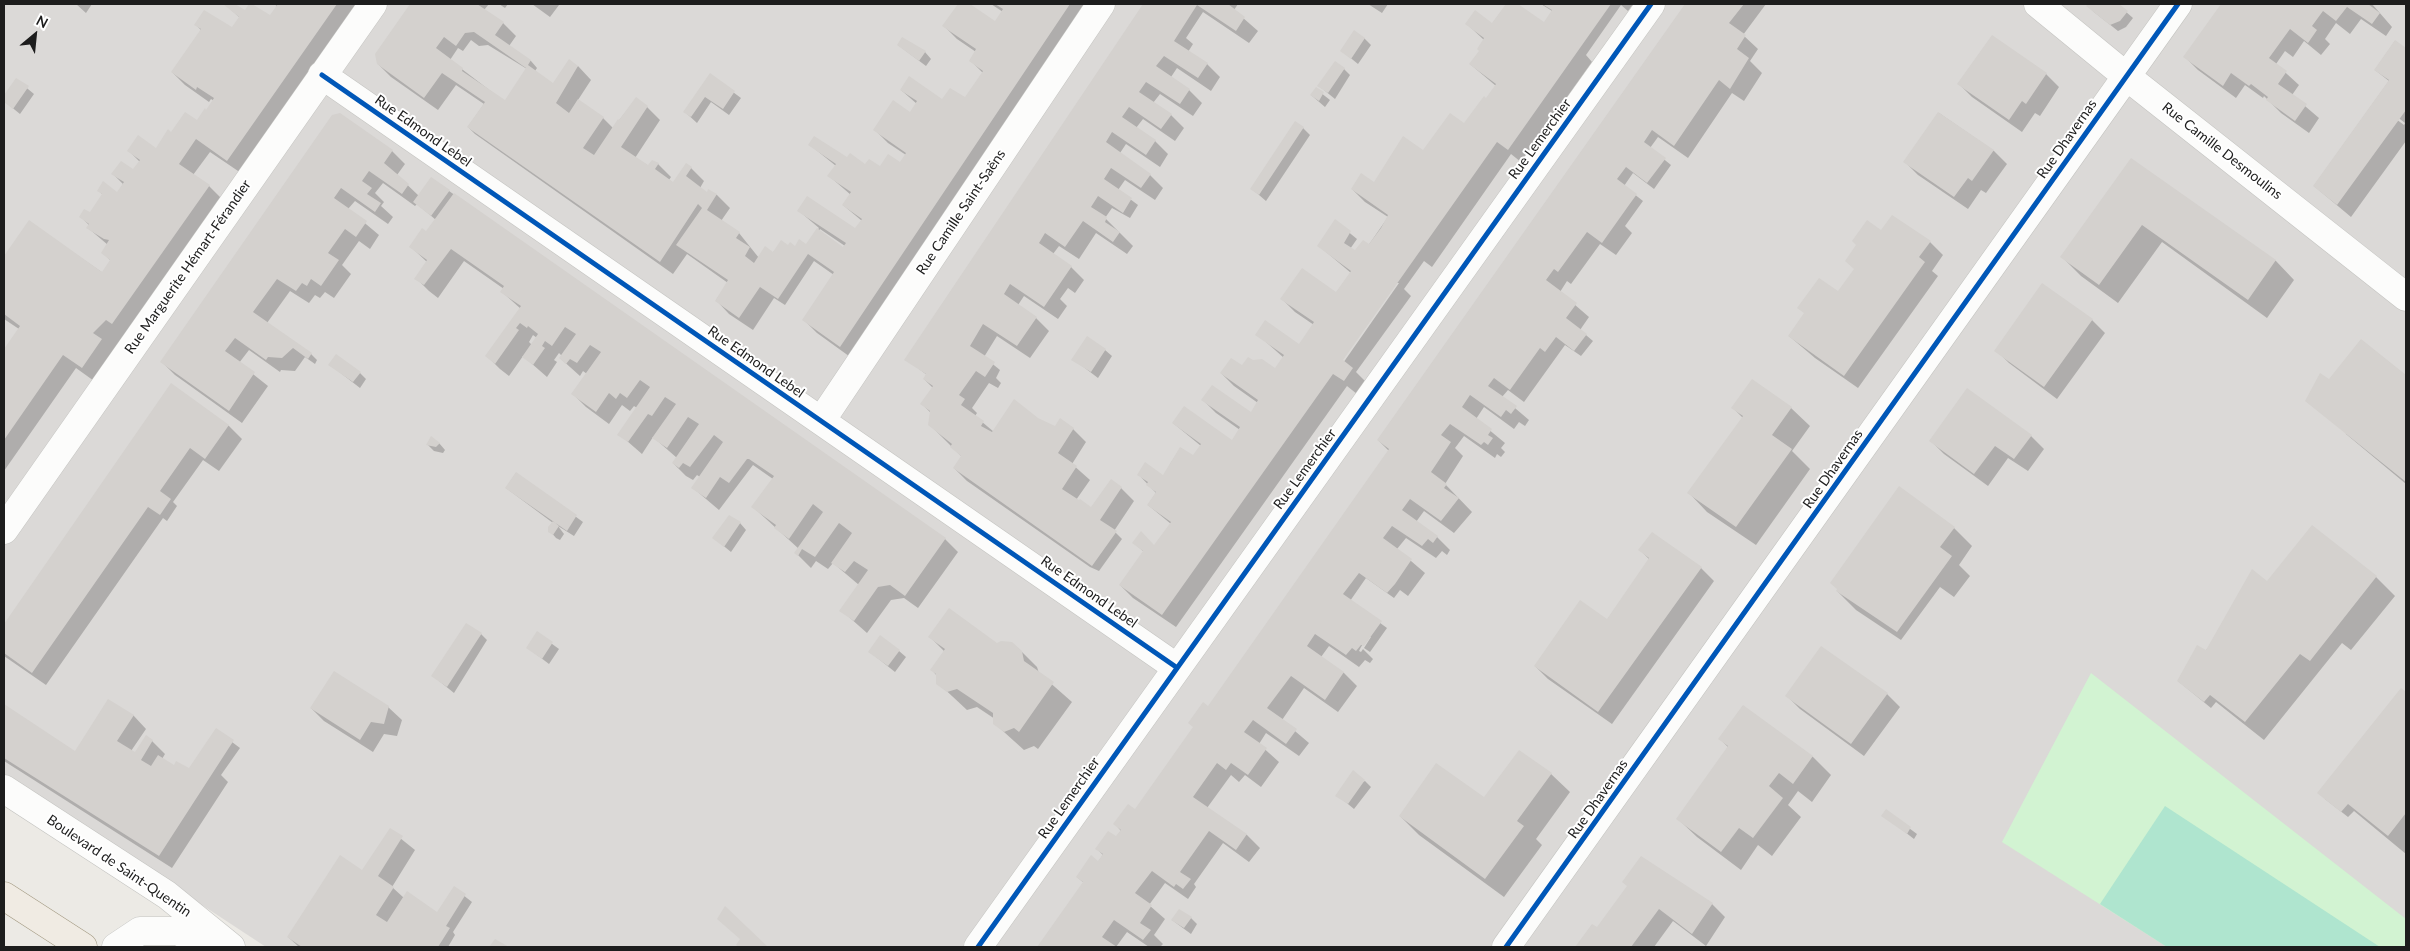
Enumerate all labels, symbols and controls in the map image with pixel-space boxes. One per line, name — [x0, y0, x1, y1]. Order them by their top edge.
north arrow — [10, 10, 60, 60]
text: N — [34, 11, 51, 31]
street label: Rue Edmond Lebel — [371, 91, 475, 171]
street label: Rue Lemerchier — [1505, 95, 1575, 183]
street label: Rue Dhavernas — [2034, 96, 2100, 182]
street label: Rue Camille Desmoulins — [2159, 99, 2285, 203]
street label: Rue Camille Saint-Saëns — [913, 146, 1009, 278]
street label: Rue Marguerite Hémart-Férandier — [121, 177, 255, 357]
street label: Rue Edmond Lebel — [704, 322, 808, 402]
street label: Rue Lemerchier — [1270, 425, 1340, 513]
street label: Rue Dhavernas — [1800, 426, 1866, 512]
street label: Rue Edmond Lebel — [1037, 552, 1141, 632]
street label: Rue Lemerchier — [1035, 754, 1103, 842]
street label: Rue Dhavernas — [1565, 756, 1631, 842]
street label: Boulevard de Saint-Quentin — [44, 811, 194, 921]

